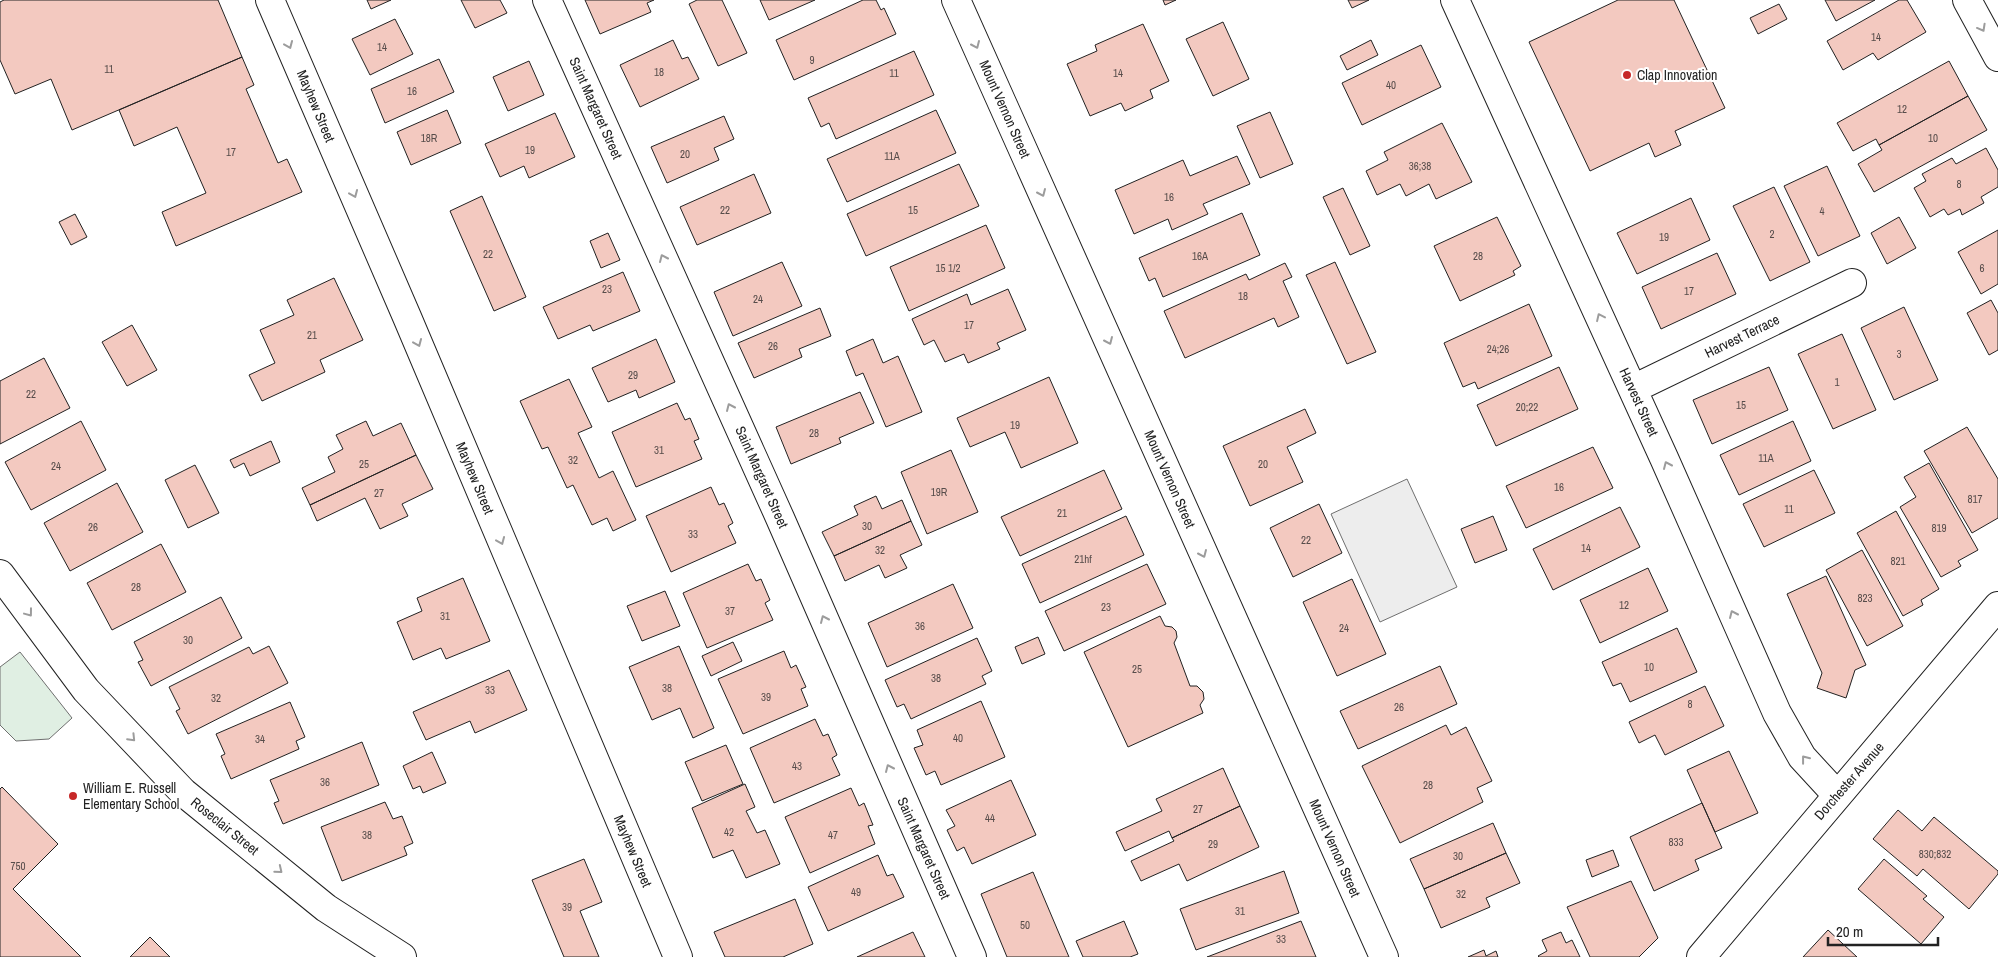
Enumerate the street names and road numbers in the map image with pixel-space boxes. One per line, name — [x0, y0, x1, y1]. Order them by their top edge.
street label: Saint Margaret Street — [565, 54, 627, 162]
street label: Mount Vernon Street — [975, 57, 1035, 161]
street label: Mayhew Street — [293, 67, 339, 145]
street label: Harvest Terrace — [1702, 310, 1782, 362]
street label: Harvest Street — [1615, 365, 1663, 439]
street label: Saint Margaret Street — [731, 423, 793, 531]
street label: Mount Vernon Street — [1140, 427, 1200, 531]
street label: Mayhew Street — [452, 439, 498, 517]
street label: Dorchester Avenue — [1810, 738, 1888, 824]
street label: Roseclair Street — [187, 793, 263, 859]
street label: Saint Margaret Street — [893, 794, 955, 902]
street label: Mount Vernon Street — [1305, 796, 1365, 900]
street label: Mayhew Street — [610, 812, 656, 890]

